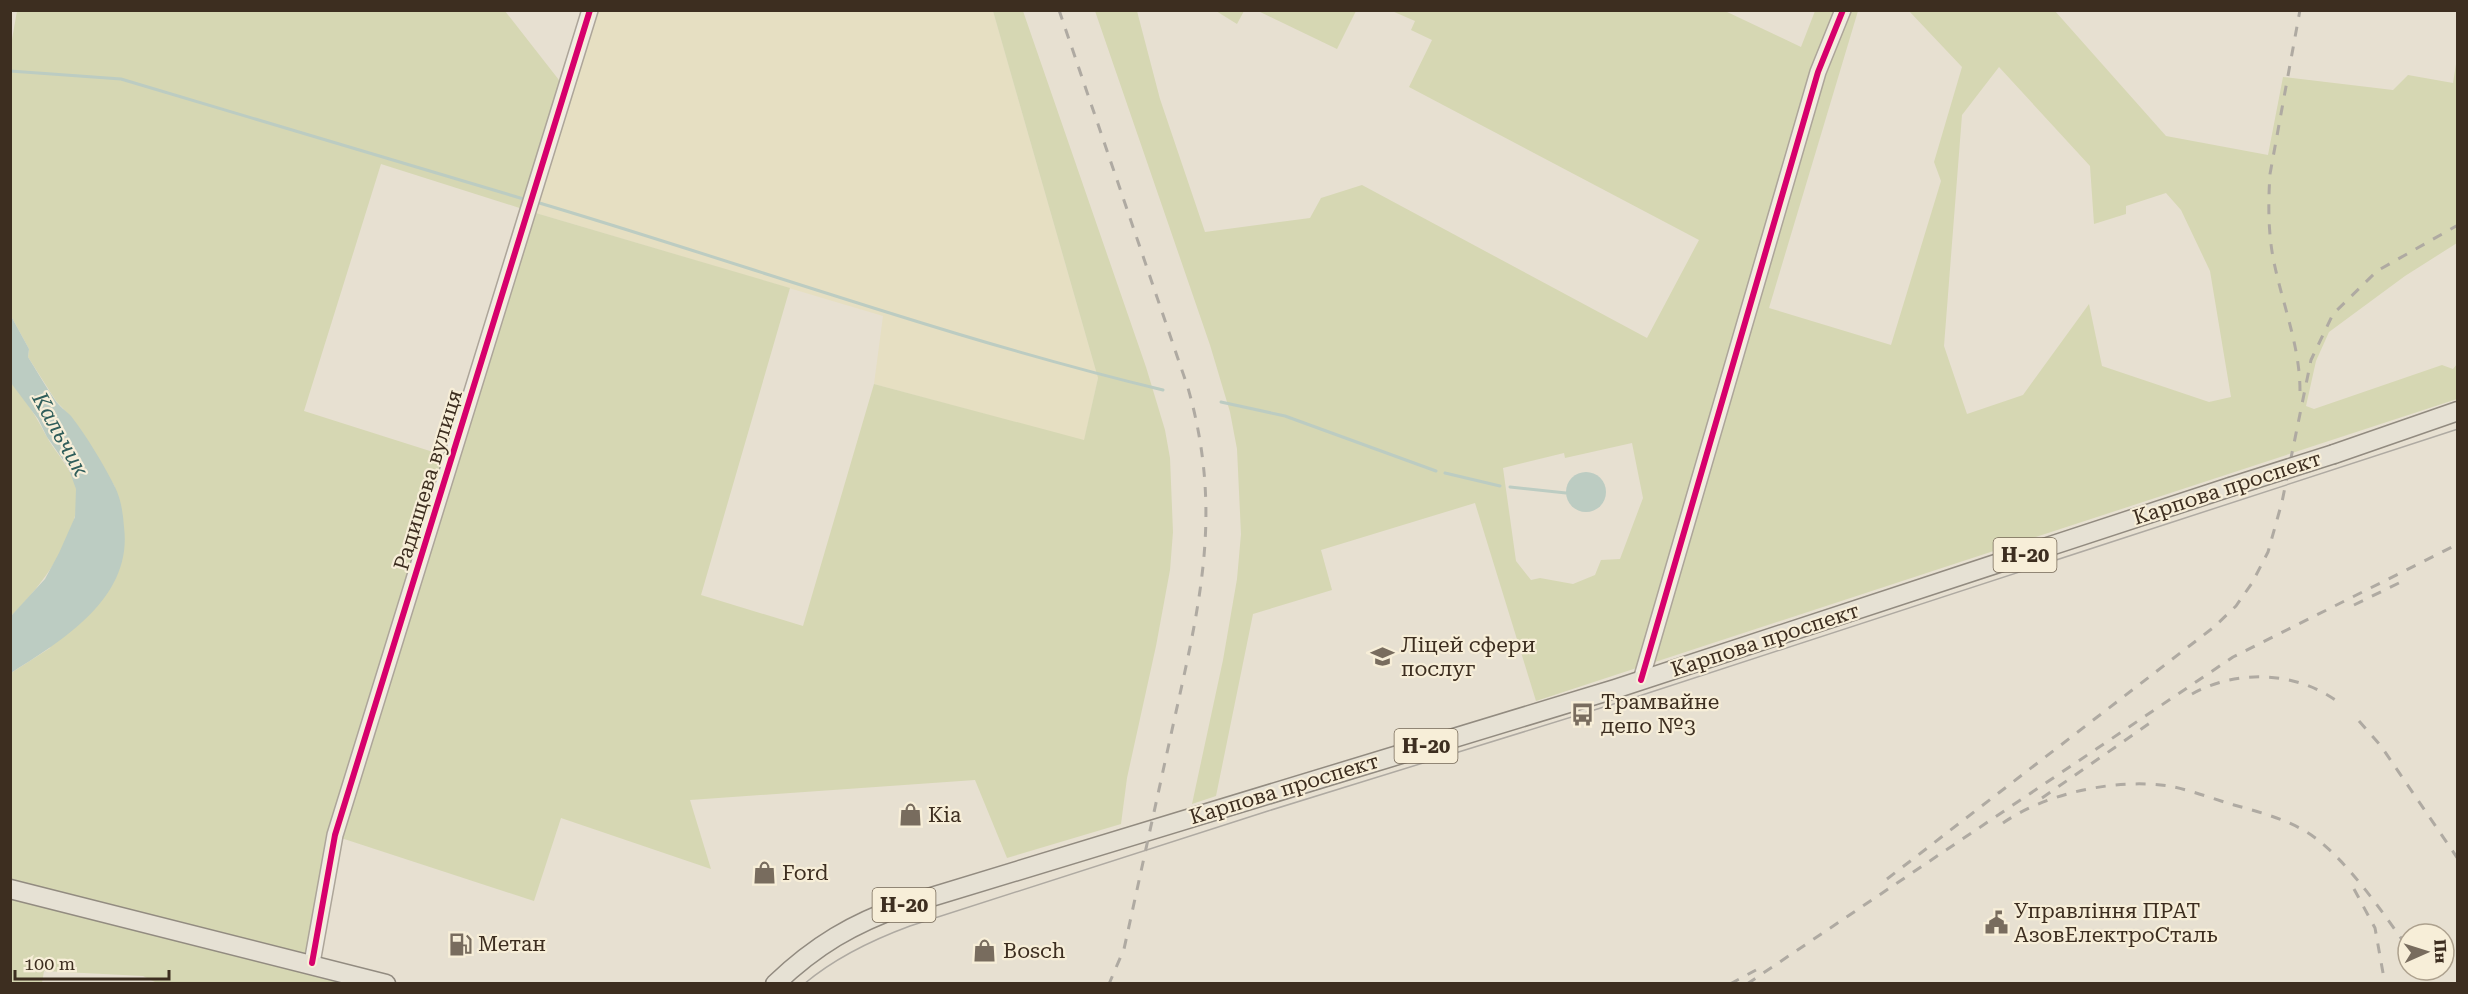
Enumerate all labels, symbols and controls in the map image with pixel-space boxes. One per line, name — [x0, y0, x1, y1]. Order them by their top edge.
water label: Кальчик — [27, 387, 94, 481]
street label: Радищева вулиця — [389, 387, 467, 573]
street label: Карпова проспект — [2130, 446, 2324, 530]
road number: Н-20 — [1994, 538, 2056, 572]
street label: Карпова проспект — [1668, 598, 1862, 682]
place label: Ліцей сфери послуг — [1401, 633, 1535, 681]
school or university icon: Ліцей сфери послуг — [1370, 644, 1396, 670]
place label: Трамвайне депо №3 — [1601, 690, 1719, 738]
bus stop icon: Трамвайне депо №3 — [1570, 701, 1596, 727]
road number: Н-20 — [1394, 729, 1458, 763]
street label: Карпова проспект — [1187, 749, 1382, 829]
shop icon: Kia — [897, 802, 923, 828]
place label: Kia — [928, 803, 962, 827]
shop icon: Ford — [751, 860, 777, 886]
place label: Ford — [782, 861, 829, 885]
road number: Н-20 — [872, 888, 936, 922]
place label: Управління ПРАТ АзовЕлектроСталь — [2014, 899, 2218, 947]
public building icon: Управління ПРАТ АзовЕлектроСталь — [1983, 910, 2009, 936]
north arrow — [2396, 922, 2456, 982]
fuel station icon: Метан — [447, 931, 473, 957]
place label: Метан — [478, 932, 546, 956]
shop icon: Bosch — [972, 938, 998, 964]
place label: Bosch — [1003, 939, 1066, 963]
text: Пн — [2430, 939, 2451, 964]
scale bar — [15, 943, 170, 981]
text: 100 m — [24, 953, 75, 974]

